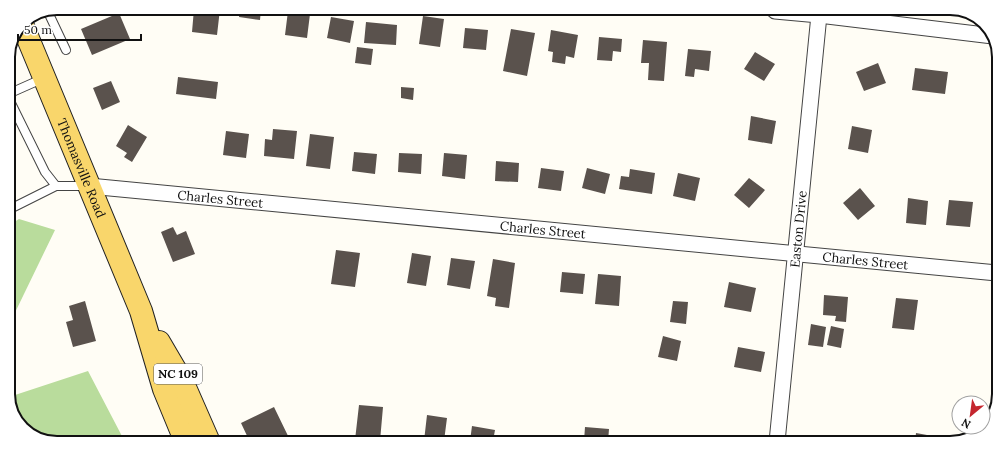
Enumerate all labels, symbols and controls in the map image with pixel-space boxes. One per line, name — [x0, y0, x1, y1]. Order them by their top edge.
scale bar — [18, 16, 141, 42]
text: 50 m — [24, 22, 52, 37]
street label: Thomasville Road — [53, 116, 110, 221]
street label: Charles Street — [177, 187, 264, 212]
street label: Easton Drive — [786, 190, 811, 268]
street label: Charles Street — [499, 217, 587, 243]
street label: Charles Street — [822, 248, 909, 273]
road number: NC 109 — [154, 364, 202, 384]
north arrow — [951, 395, 991, 435]
text: N — [959, 415, 973, 432]

